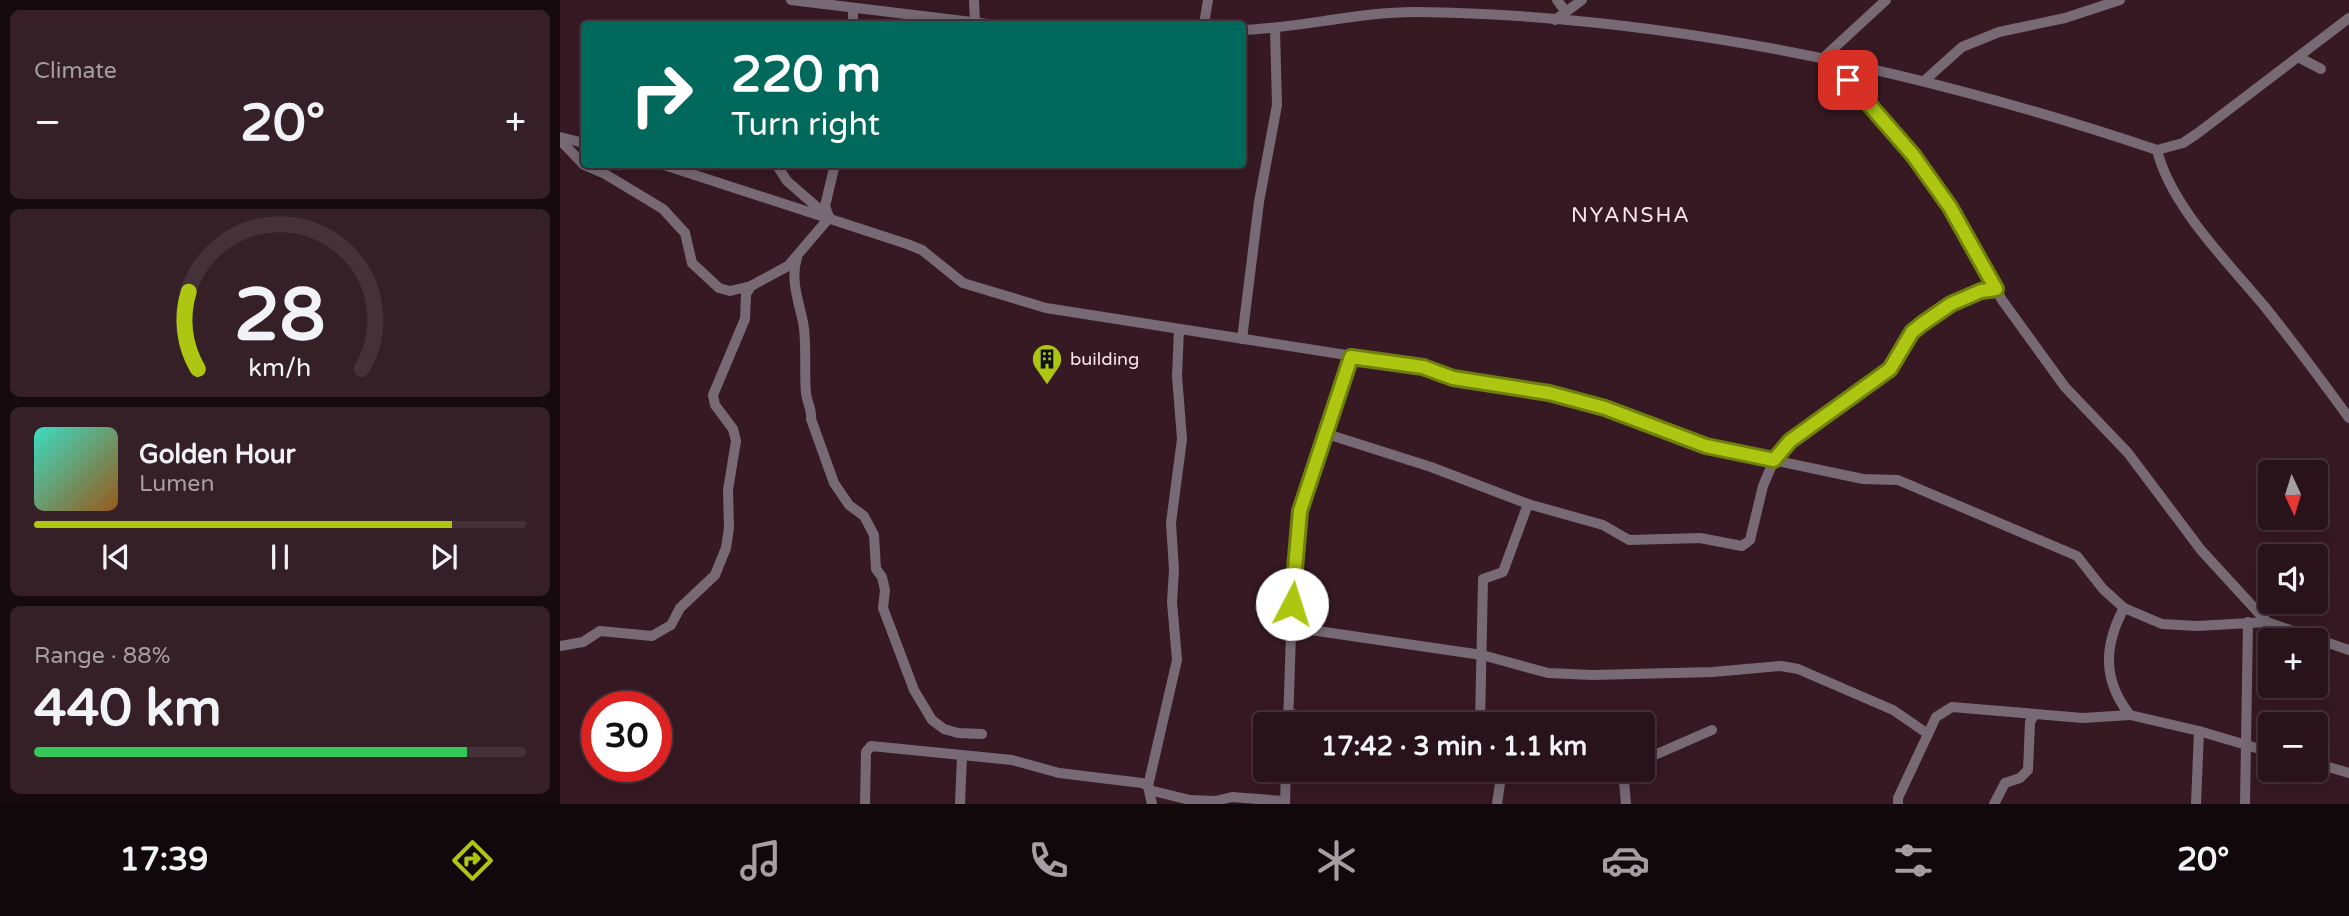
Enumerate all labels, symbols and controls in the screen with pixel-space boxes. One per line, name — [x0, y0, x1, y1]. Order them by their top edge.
text: 220 m — [731, 46, 881, 105]
icon: right — [616, 49, 707, 140]
pin — [1818, 50, 1878, 110]
text: Climate — [34, 57, 117, 85]
icon: arrive — [1829, 61, 1867, 99]
text: 20° — [240, 92, 325, 155]
text: − — [34, 100, 61, 146]
text: + — [505, 100, 526, 146]
text: Turn right — [731, 106, 880, 144]
district label: NYANSHA — [1571, 203, 1691, 228]
text: 28 — [234, 272, 326, 360]
building icon: building — [1030, 342, 1064, 386]
place label: building — [1070, 348, 1139, 370]
text: km/h — [249, 353, 311, 383]
text: Golden Hour — [139, 439, 296, 470]
north arrow — [2258, 460, 2328, 530]
map controls — [2258, 460, 2328, 782]
text: Lumen — [139, 470, 214, 498]
icon: previous — [97, 538, 135, 576]
icon: pause — [261, 538, 299, 576]
icon: next — [425, 538, 463, 576]
button: sound — [2258, 544, 2328, 614]
position arrow — [1255, 567, 1329, 641]
button: + — [2258, 628, 2328, 698]
text: Range · 88% — [34, 642, 170, 670]
text: 440 km — [34, 677, 222, 740]
speed limit sign: 30 — [581, 691, 672, 782]
button: − — [2258, 712, 2328, 782]
text: 17:42 · 3 min · 1.1 km — [1321, 731, 1587, 762]
icon: directions — [448, 836, 497, 885]
icon: music — [736, 836, 785, 885]
icon: phone — [1024, 836, 1073, 885]
icon: climate — [1312, 836, 1361, 885]
icon: car — [1601, 836, 1650, 885]
icon: filters — [1889, 836, 1938, 885]
text: 17:39 — [120, 841, 208, 879]
text: 20° — [2177, 841, 2229, 879]

